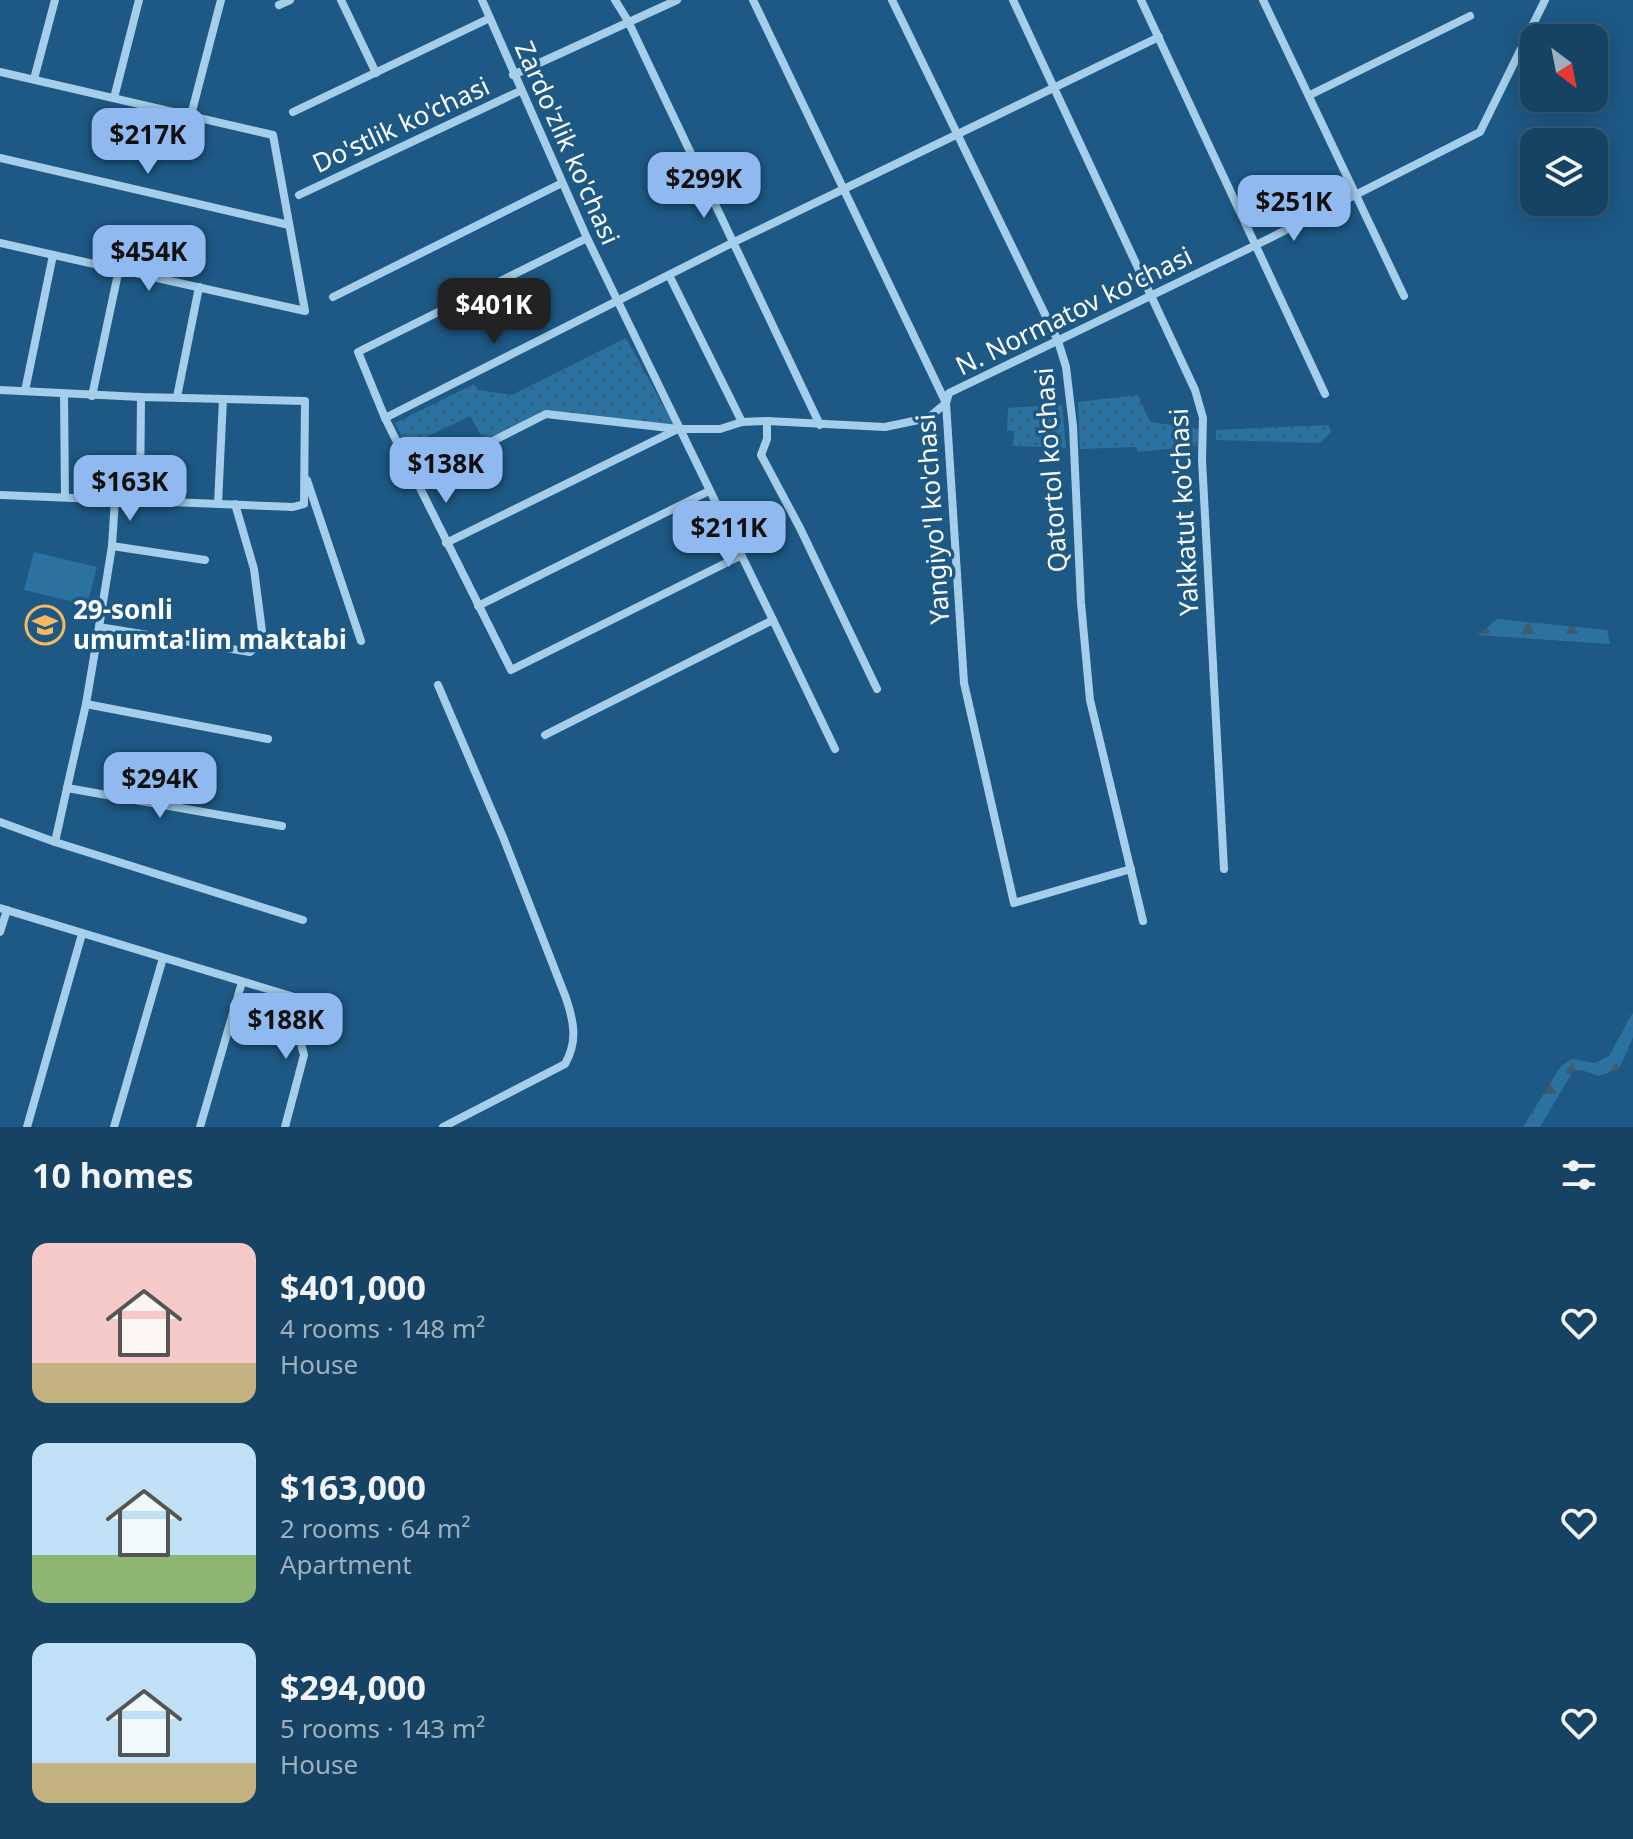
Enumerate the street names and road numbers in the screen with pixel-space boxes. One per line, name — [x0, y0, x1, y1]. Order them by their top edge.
street label: Zardo'zlik ko'chasi — [507, 35, 629, 250]
street label: Do'stlik ko'chasi — [306, 67, 495, 181]
street label: N. Normatov ko'chasi — [949, 237, 1198, 383]
street label: Qatortol ko'chasi — [1025, 366, 1075, 574]
street label: Yakkatut ko'chasi — [1160, 407, 1206, 617]
street label: Yangiyo'l ko'chasi — [907, 413, 957, 625]

